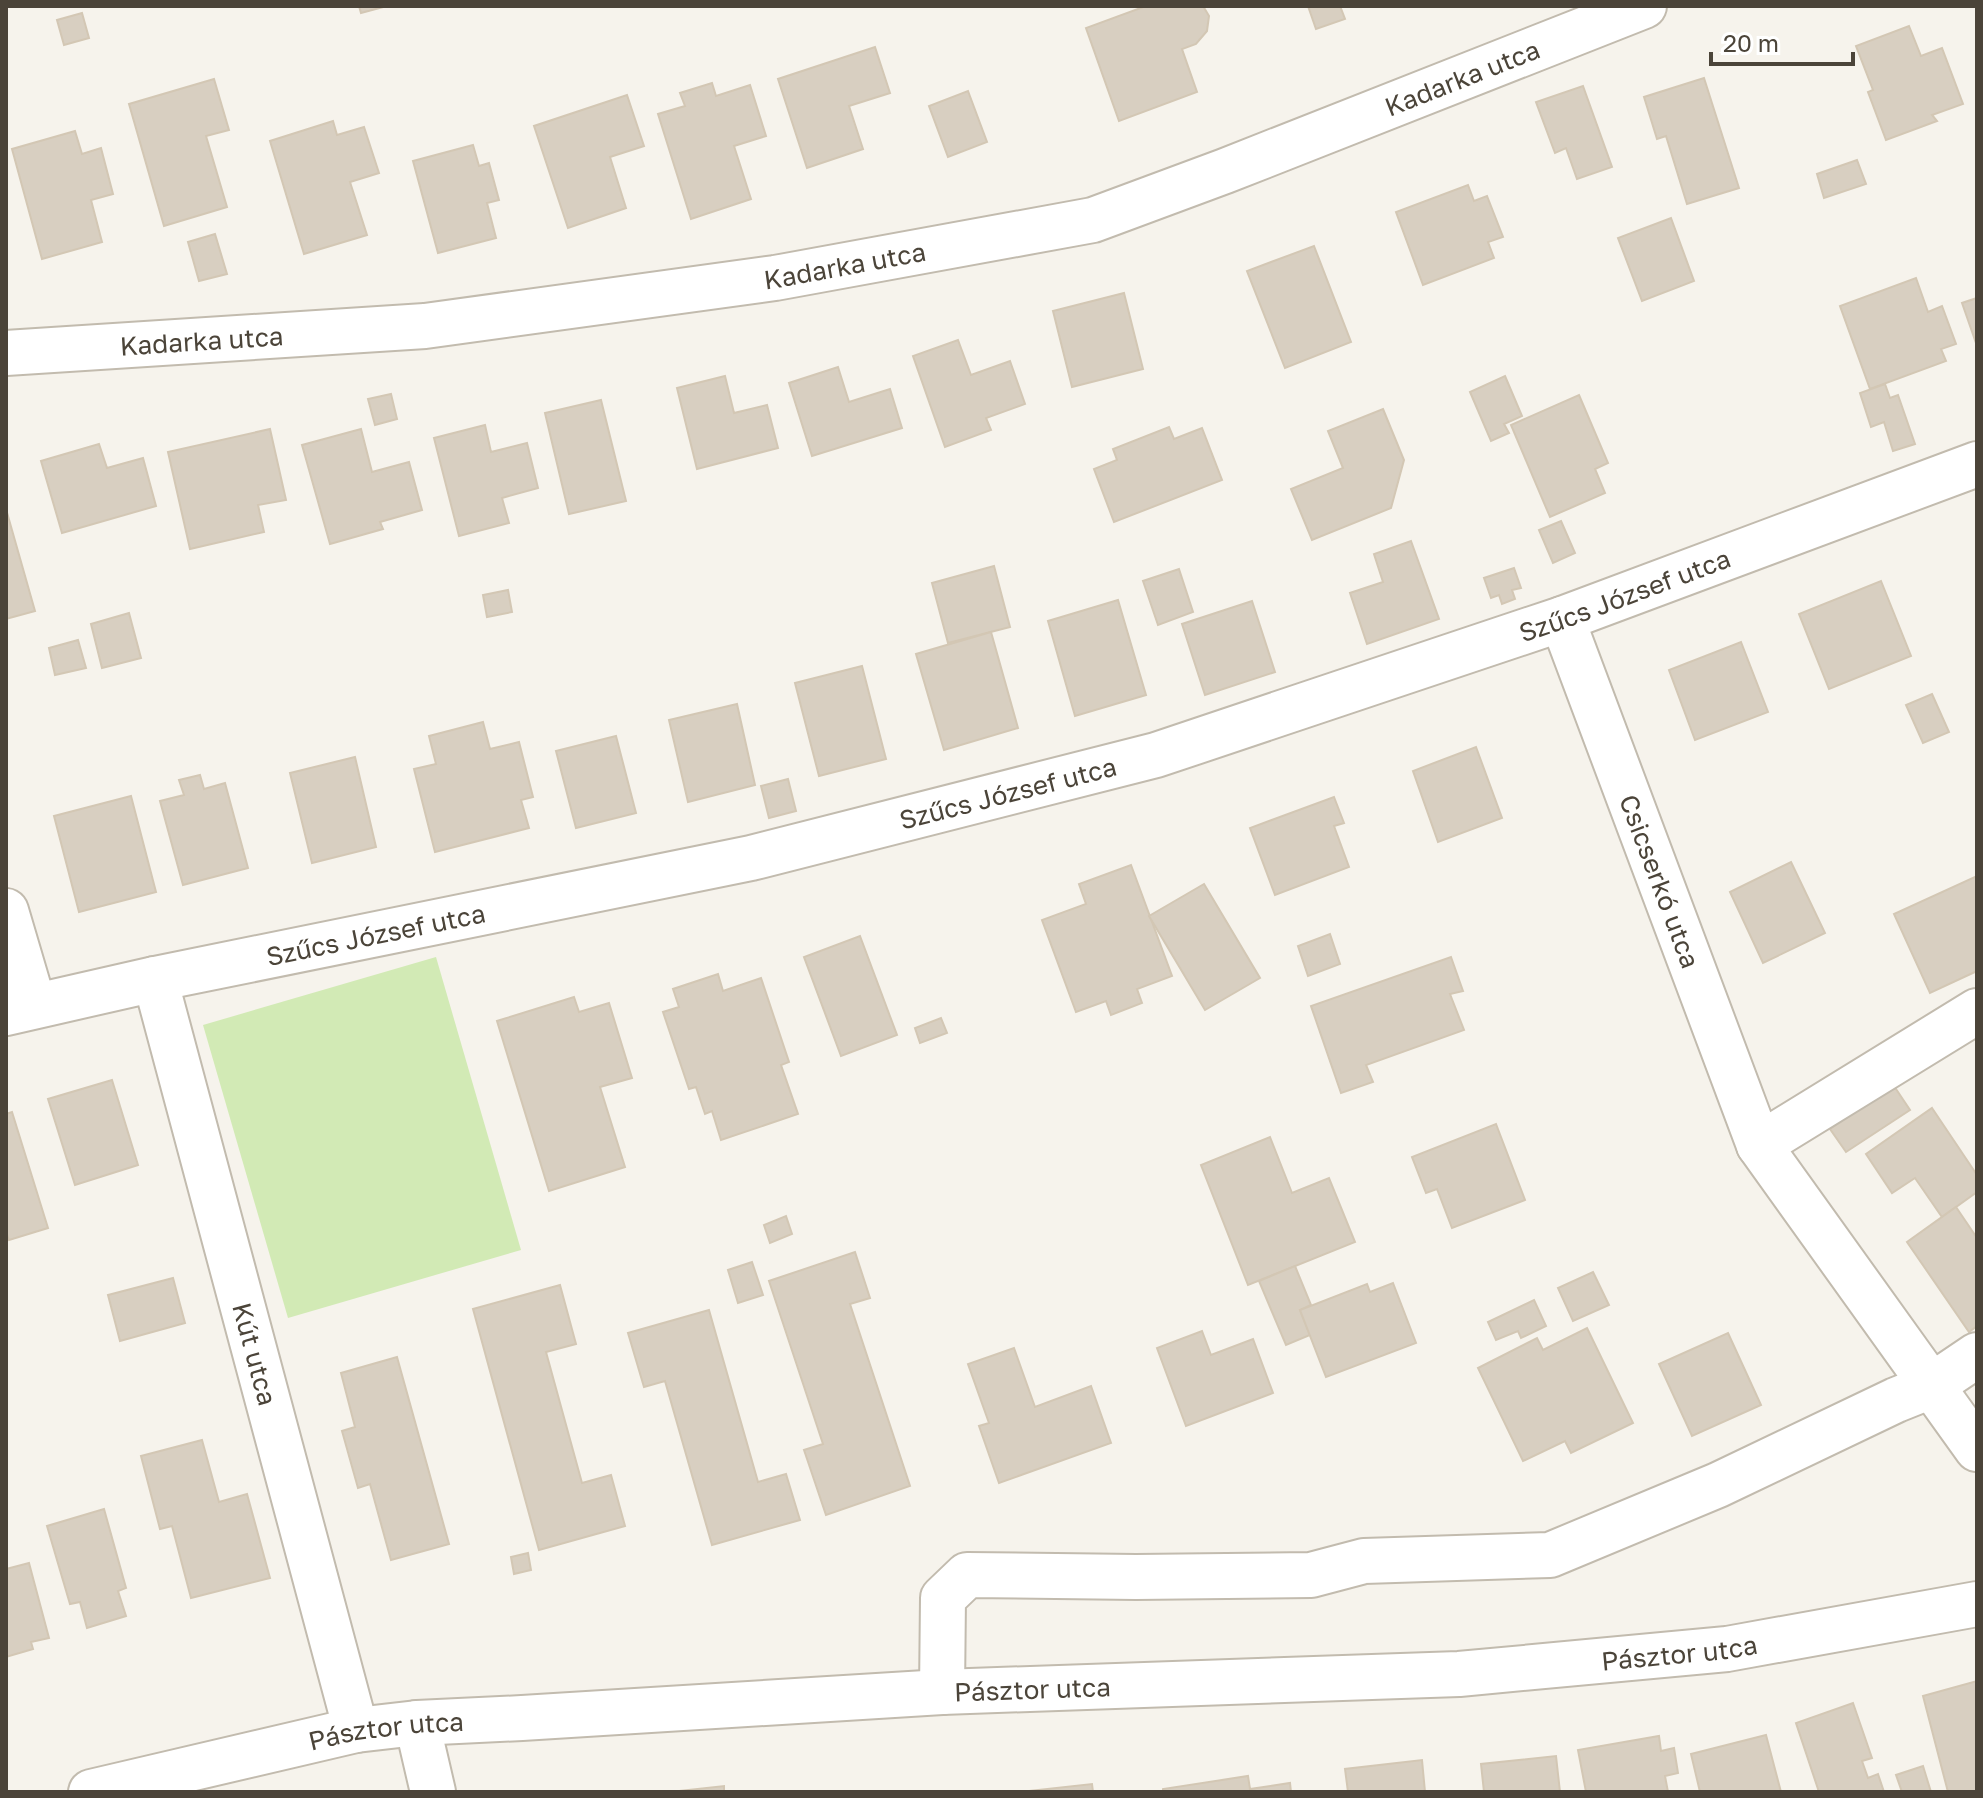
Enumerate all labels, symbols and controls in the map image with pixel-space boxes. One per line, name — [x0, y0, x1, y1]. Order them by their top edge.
scale bar — [1711, 16, 1853, 66]
text: 20 m — [1723, 28, 1779, 57]
street label: Kadarka utca — [1380, 33, 1544, 122]
street label: Kadarka utca — [762, 235, 928, 295]
street label: Kadarka utca — [119, 320, 284, 361]
street label: Szűcs József utca — [1515, 542, 1734, 648]
street label: Szűcs József utca — [896, 750, 1120, 835]
street label: Csicserkó utca — [1614, 790, 1707, 972]
street label: Szűcs József utca — [263, 897, 488, 972]
street label: Kút utca — [227, 1299, 284, 1409]
street label: Pásztor utca — [1600, 1628, 1760, 1676]
street label: Pásztor utca — [954, 1671, 1111, 1707]
street label: Pásztor utca — [305, 1705, 464, 1756]

